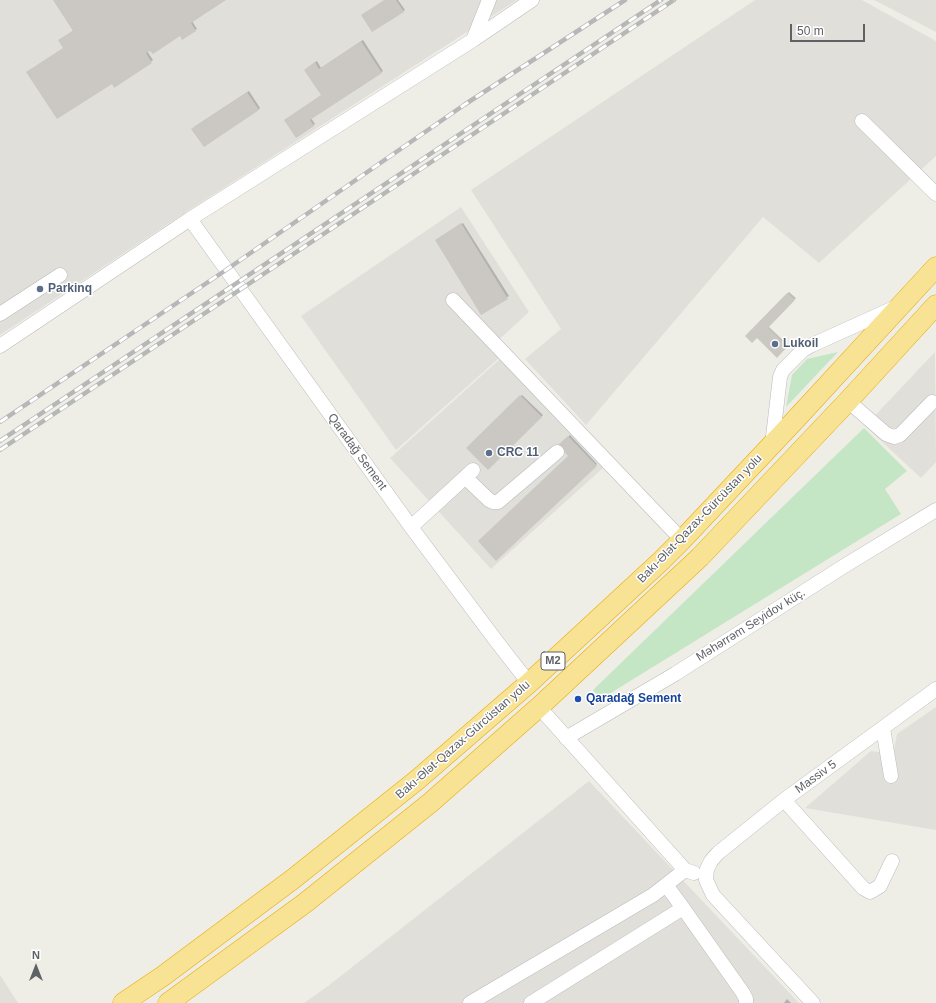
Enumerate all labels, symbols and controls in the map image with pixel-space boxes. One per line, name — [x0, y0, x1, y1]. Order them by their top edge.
scale bar — [792, 16, 867, 42]
text: 50 m — [797, 24, 824, 38]
place label: Parkinq — [48, 282, 92, 296]
marker: Parkinq — [35, 284, 45, 294]
place label: Lukoil — [783, 337, 818, 351]
marker: Lukoil — [770, 339, 780, 349]
street label: Qaradağ Sement — [324, 411, 390, 493]
place label: CRC 11 — [497, 446, 539, 460]
marker: CRC 11 — [484, 448, 494, 458]
street label: Bakı-Ələt-Qazax-Gürcüstan yolu — [635, 452, 765, 586]
street label: Məhərrəm Seyidov küç. — [694, 585, 808, 665]
road number: M2 — [541, 652, 565, 670]
street label: Bakı-Ələt-Qazax-Gürcüstan yolu — [393, 678, 533, 802]
place label: Qaradağ Sement — [586, 692, 681, 706]
marker: Qaradağ Sement — [573, 694, 583, 704]
street label: Massiv 5 — [793, 757, 839, 797]
north arrow — [16, 947, 56, 987]
text: N — [32, 949, 40, 961]

